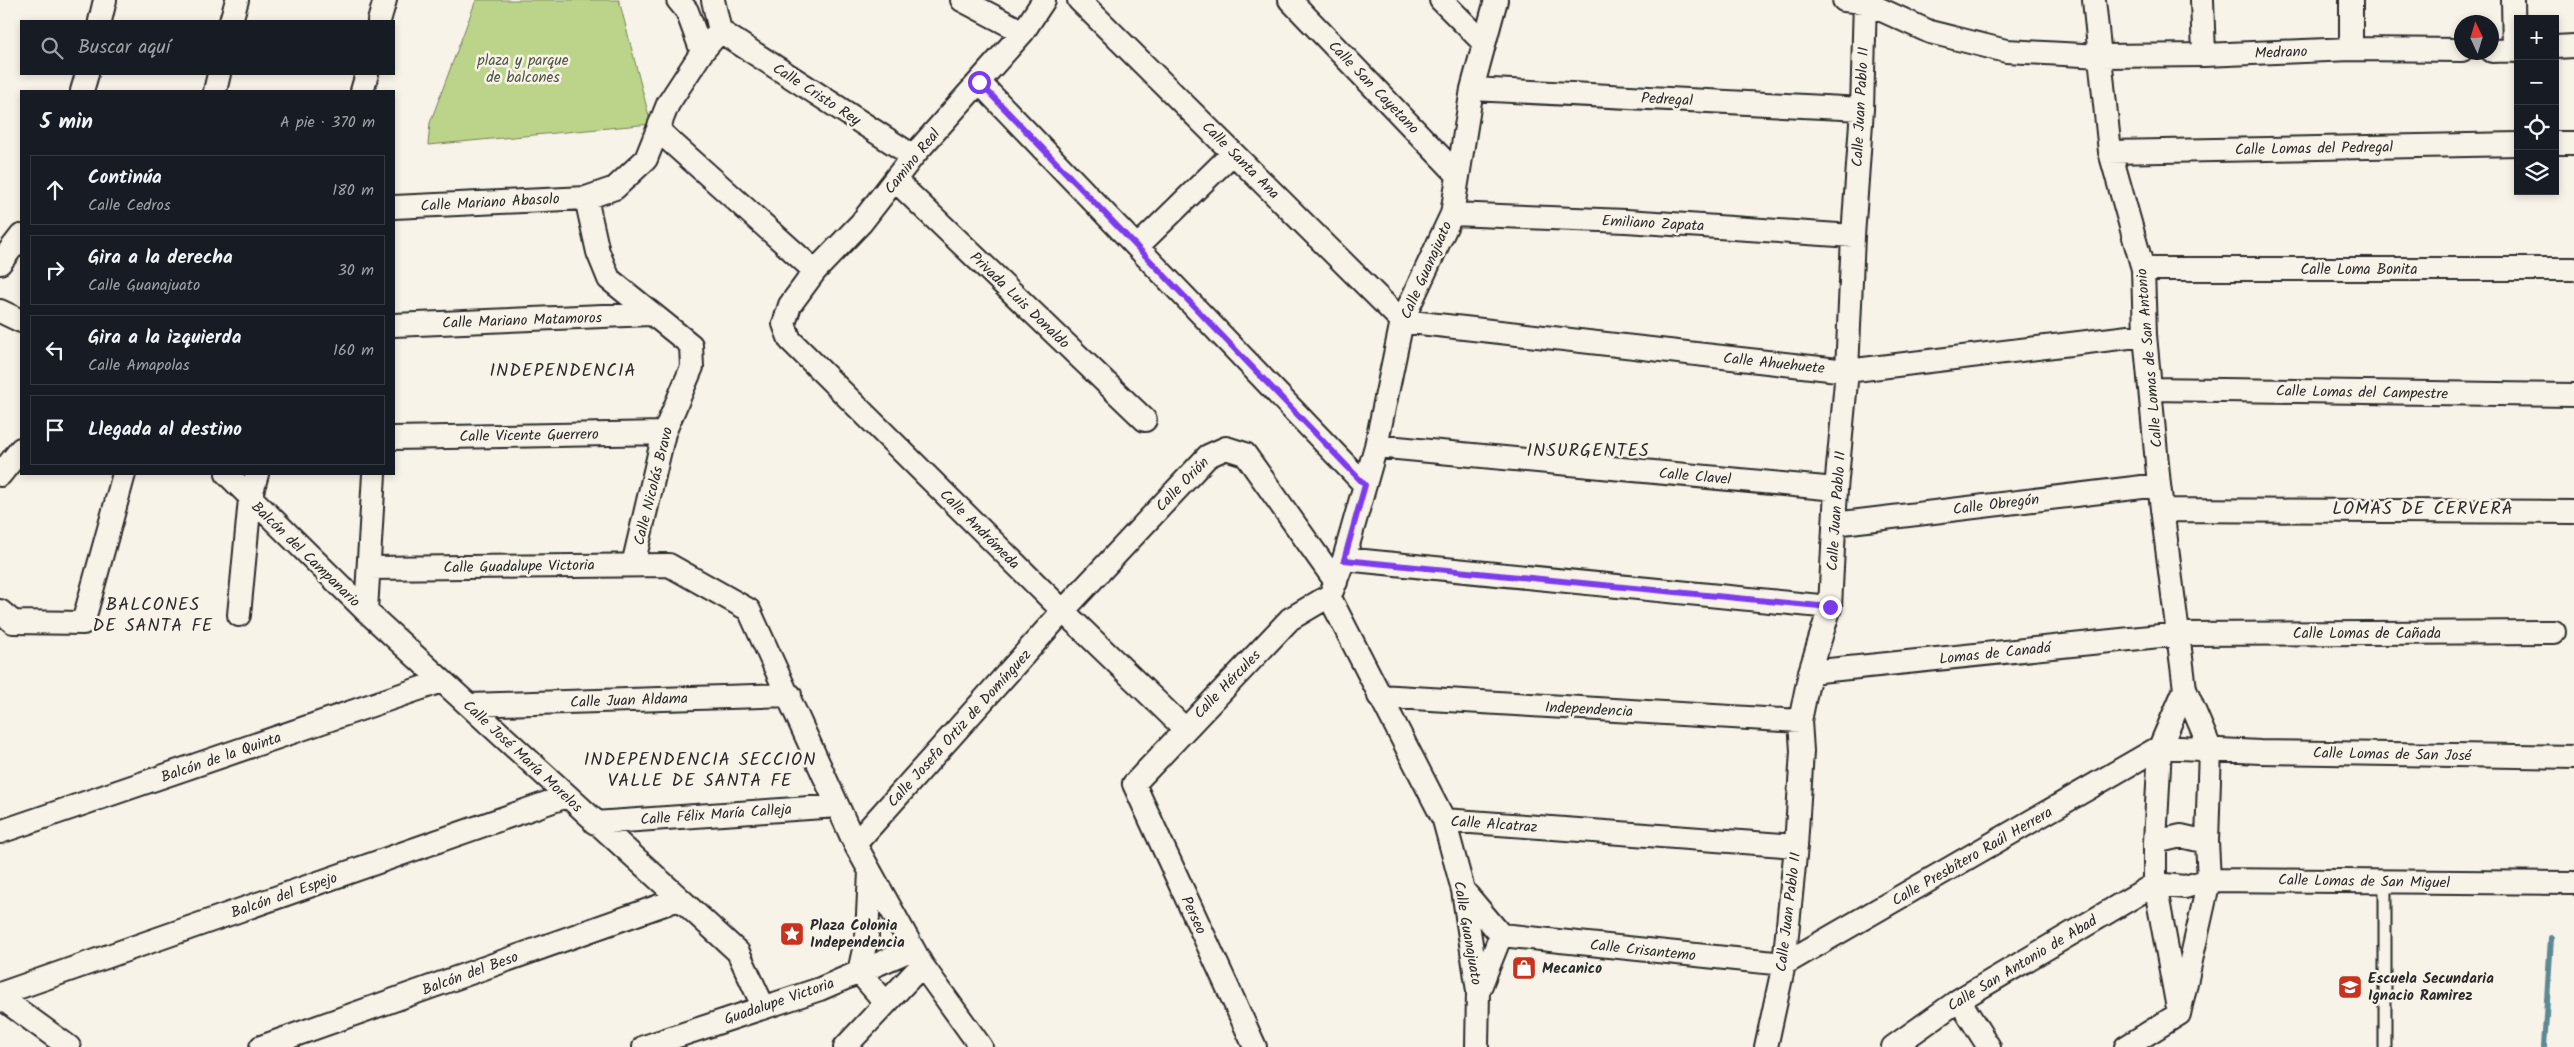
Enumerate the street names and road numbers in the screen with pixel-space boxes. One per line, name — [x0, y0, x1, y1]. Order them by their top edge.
street label: Calle San Cayetano — [1322, 35, 1425, 140]
street label: Medrano — [2254, 40, 2308, 66]
street label: Calle Juan Pablo II — [1846, 46, 1876, 168]
street label: Calle Cristo Rey — [767, 57, 866, 133]
street label: Pedregal — [1640, 87, 1694, 113]
street label: Calle Santa Ana — [1196, 116, 1285, 205]
street label: Camino Real — [879, 123, 947, 200]
street label: Calle Lomas del Pedregal — [2235, 136, 2394, 162]
street label: Calle Mariano Abasolo — [420, 187, 560, 219]
street label: Emiliano Zapata — [1601, 209, 1705, 239]
street label: Calle Guanajuato — [1395, 217, 1459, 323]
street label: Privada Luis Donaldo — [964, 246, 1075, 355]
street label: Calle Loma Bonita — [2301, 258, 2417, 282]
street label: Calle Lomas de San Antonio — [2130, 267, 2170, 449]
street label: Calle Mariano Matamoros — [442, 306, 603, 336]
street label: Calle Ahuehuete — [1722, 347, 1826, 381]
street label: Calle Lomas del Campestre — [2276, 379, 2449, 407]
street label: Calle Vicente Guerrero — [459, 423, 599, 449]
street label: Calle Nicolás Bravo — [628, 424, 680, 548]
street label: Calle Juan Pablo II — [1821, 450, 1853, 572]
street label: Calle Orión — [1150, 452, 1215, 518]
street label: Calle Clavel — [1658, 462, 1732, 492]
street label: Calle Andrómeda — [933, 484, 1025, 576]
street label: Calle Obregón — [1952, 488, 2041, 522]
street label: Balcón del Campanario — [245, 496, 366, 614]
street label: Calle Guadalupe Victoria — [443, 554, 595, 580]
street label: Calle Lomas de Cañada — [2293, 622, 2441, 646]
street label: Lomas de Canadá — [1938, 636, 2054, 672]
street label: Calle Josefa Ortiz de Domínguez — [882, 644, 1038, 813]
street label: Calle Hércules — [1188, 644, 1267, 725]
street label: Calle Juan Aldama — [570, 687, 688, 715]
street label: Calle José María Morelos — [457, 695, 588, 819]
street label: Independencia — [1544, 696, 1634, 724]
street label: Balcón de la Quinta — [158, 726, 285, 790]
street label: Calle Lomas de San José — [2313, 742, 2473, 768]
street label: Calle Félix María Calleja — [640, 798, 793, 832]
street label: Calle Presbítero Raúl Herrera — [1888, 801, 2057, 913]
street label: Calle Alcatraz — [1450, 810, 1539, 840]
street label: Calle Juan Pablo II — [1770, 851, 1808, 973]
street label: Balcón del Espejo — [228, 866, 341, 925]
street label: Calle Lomas de San Miguel — [2278, 869, 2450, 896]
street label: Calle Guanajuato — [1446, 879, 1488, 987]
street label: Perseo — [1174, 892, 1212, 939]
street label: Calle San Antonio de Abad — [1943, 909, 2102, 1018]
street label: Calle Crisantemo — [1589, 934, 1697, 969]
street label: Balcón del Beso — [419, 945, 522, 1003]
street label: Guadalupe Victoria — [721, 972, 838, 1032]

